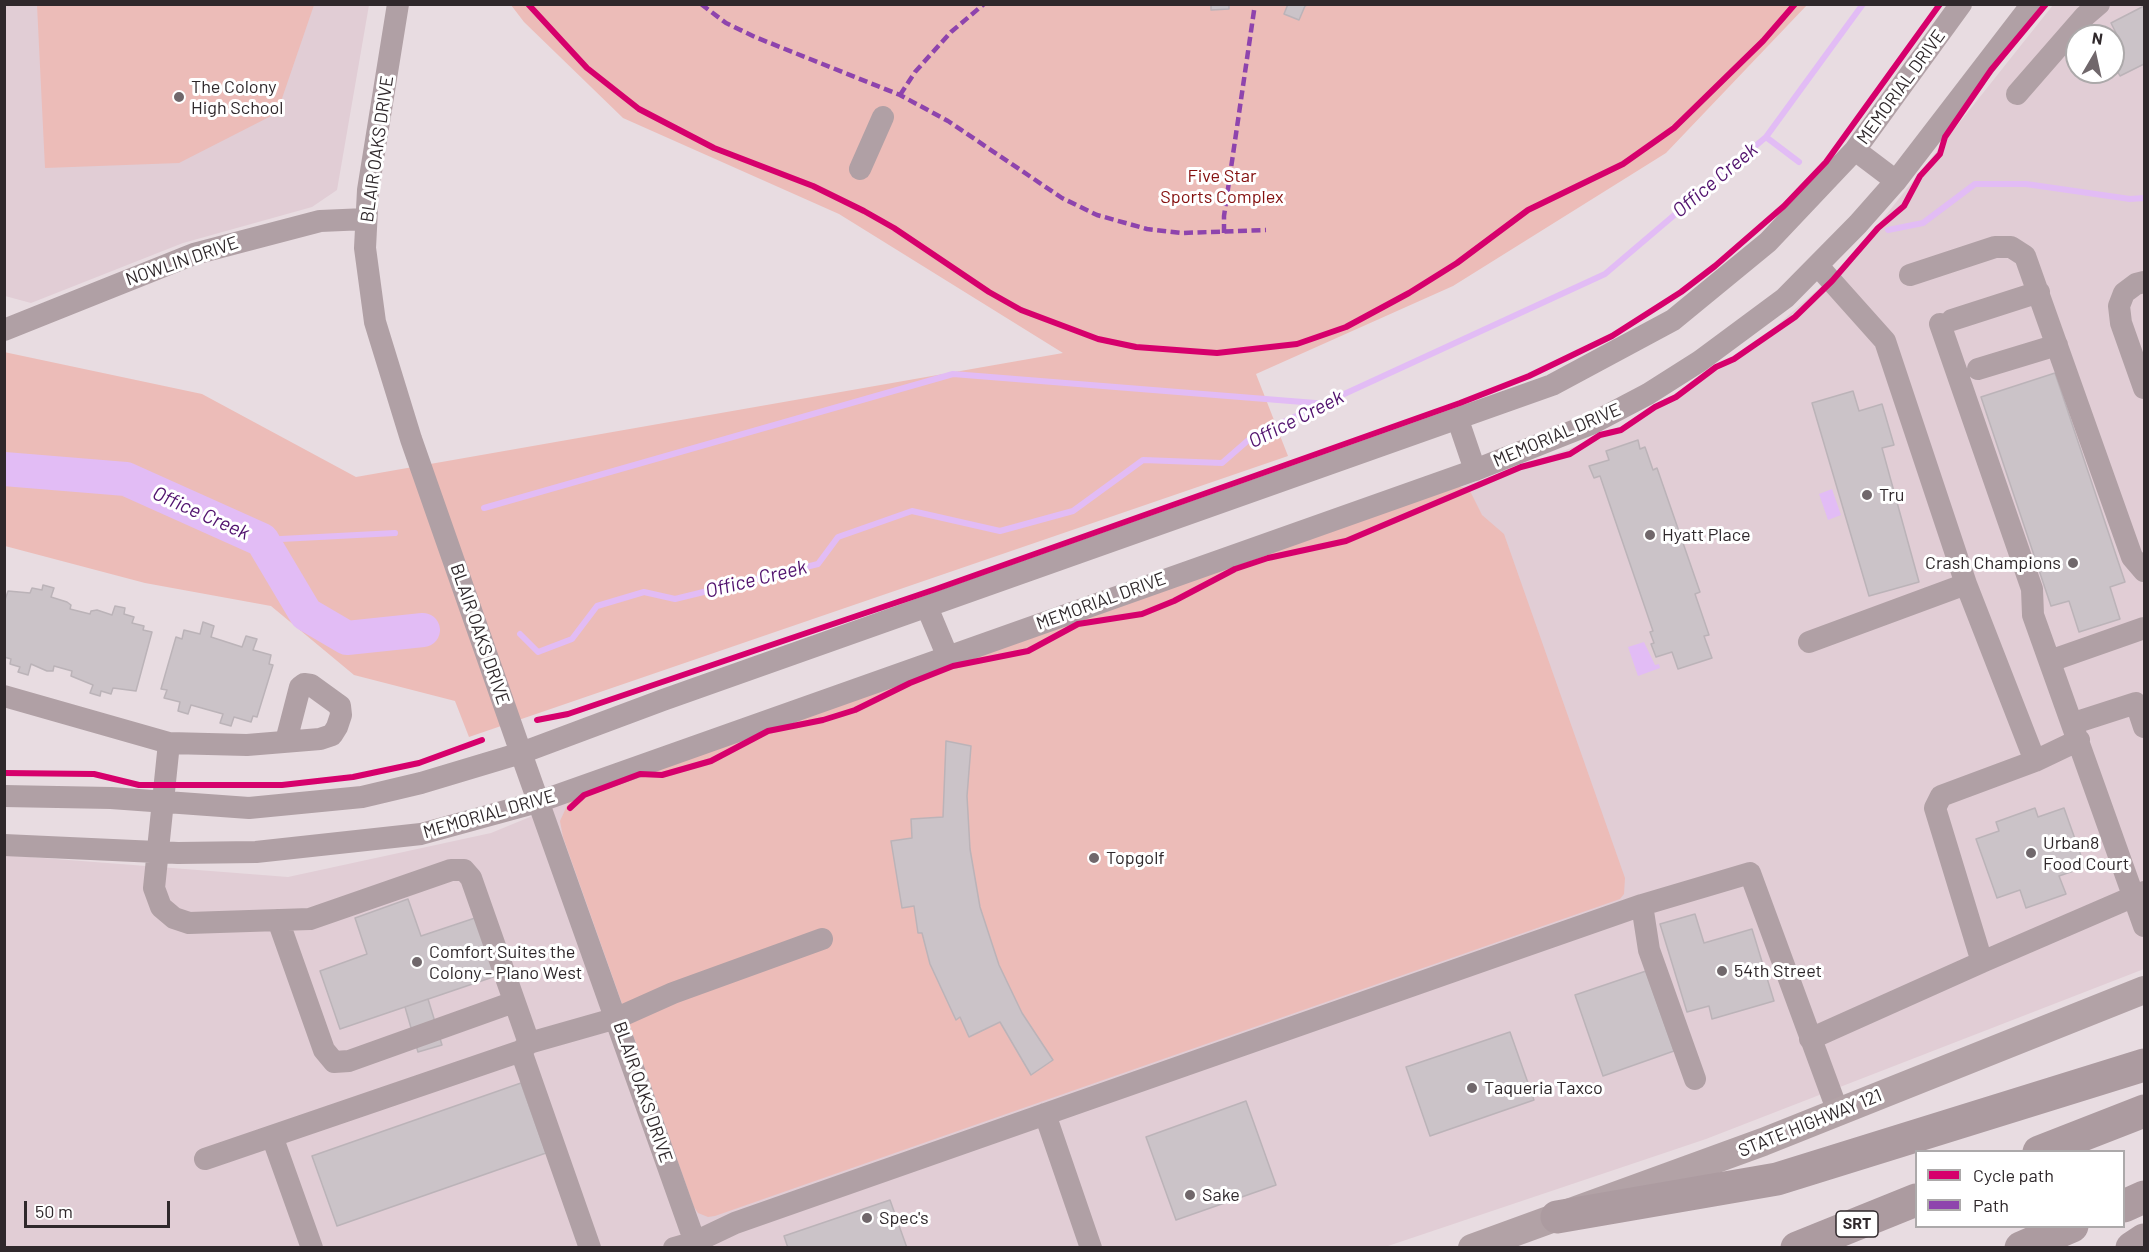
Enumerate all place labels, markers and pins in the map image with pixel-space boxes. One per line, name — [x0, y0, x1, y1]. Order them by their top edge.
place label: The Colony High School — [191, 76, 284, 118]
marker: The Colony High School — [172, 90, 186, 104]
place label: Tru — [1879, 484, 1904, 506]
marker: Tru — [1860, 488, 1874, 502]
place label: Hyatt Place — [1662, 524, 1751, 546]
marker: Hyatt Place — [1643, 528, 1657, 542]
place label: Crash Champions — [1925, 552, 2061, 574]
marker: Crash Champions — [2066, 556, 2080, 570]
place label: Urban8 Food Court — [2043, 832, 2129, 874]
marker: Urban8 Food Court — [2024, 846, 2038, 860]
place label: Topgolf — [1106, 847, 1165, 869]
marker: Topgolf — [1087, 851, 1101, 865]
place label: Comfort Suites the Colony - Plano West — [429, 941, 582, 984]
marker: Comfort Suites the Colony - Plano West — [410, 955, 424, 969]
place label: 54th Street — [1734, 960, 1822, 982]
marker: 54th Street — [1715, 964, 1729, 978]
place label: Taqueria Taxco — [1484, 1077, 1603, 1099]
marker: Taqueria Taxco — [1465, 1081, 1479, 1095]
place label: Sake — [1202, 1184, 1240, 1206]
marker: Sake — [1183, 1188, 1197, 1202]
place label: Spec's — [879, 1207, 929, 1229]
marker: Spec's — [860, 1211, 874, 1225]

